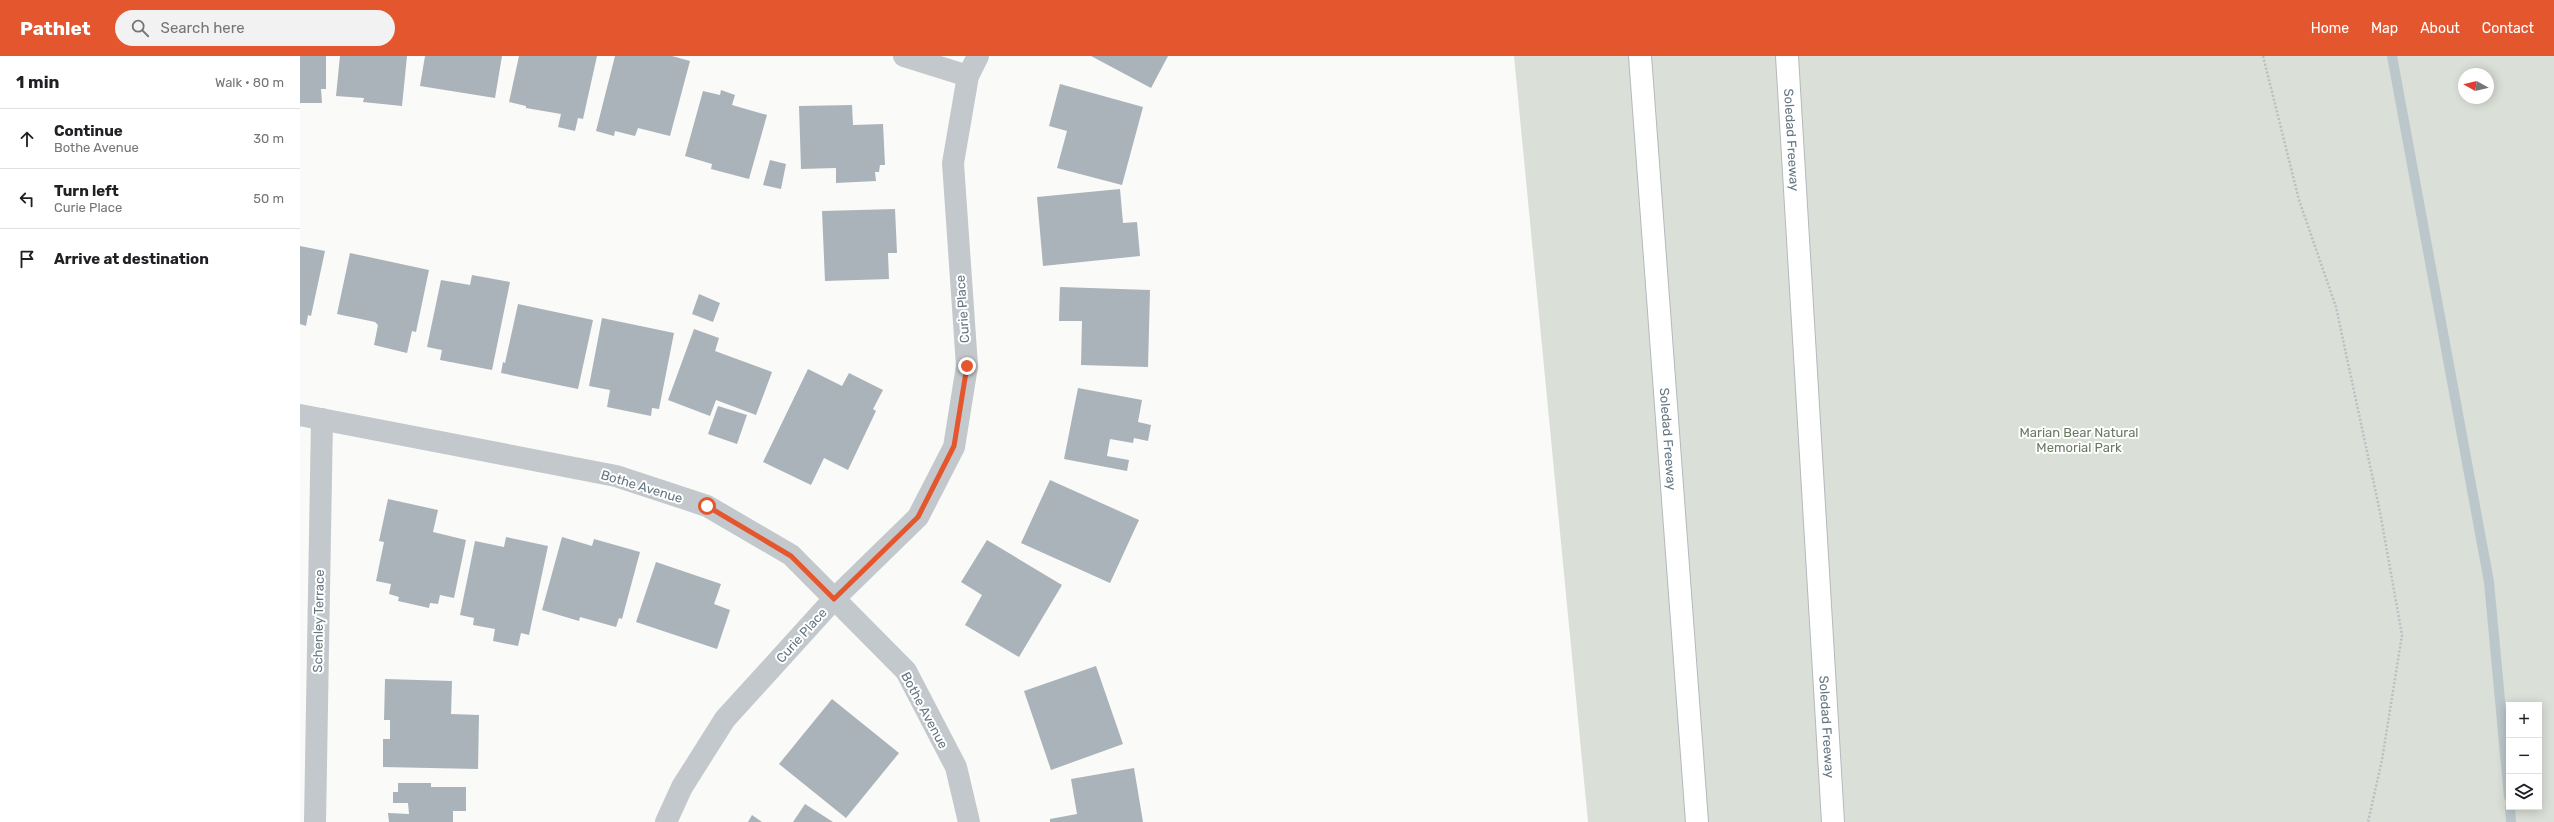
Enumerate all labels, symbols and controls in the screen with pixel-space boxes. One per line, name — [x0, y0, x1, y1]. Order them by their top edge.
search box — [115, 10, 395, 46]
text: Pathlet — [20, 17, 91, 40]
icon: search — [129, 17, 151, 39]
text: Search here — [161, 19, 245, 37]
text: Home — [2311, 20, 2349, 37]
text: Map — [2371, 20, 2398, 37]
text: About — [2420, 20, 2460, 37]
text: Contact — [2482, 20, 2534, 37]
north arrow — [2458, 68, 2494, 104]
text: 1 min — [16, 72, 59, 92]
text: Walk · 80 m — [215, 75, 284, 90]
street label: Soledad Freeway — [1781, 88, 1802, 192]
text: Continue — [54, 122, 123, 140]
icon: ahead — [16, 128, 38, 150]
text: 30 m — [253, 131, 284, 146]
text: Bothe Avenue — [54, 140, 139, 155]
text: Turn left — [54, 182, 119, 200]
icon: left — [16, 188, 38, 210]
text: 50 m — [253, 191, 284, 206]
text: Curie Place — [54, 200, 122, 215]
icon: arrive — [16, 248, 38, 270]
text: Arrive at destination — [54, 250, 209, 268]
street label: Curie Place — [953, 274, 972, 343]
route end — [958, 357, 976, 375]
street label: Soledad Freeway — [1657, 387, 1679, 491]
park label: Marian Bear Natural Memorial Park — [2019, 425, 2139, 455]
street label: Bothe Avenue — [599, 467, 685, 506]
route start — [698, 497, 716, 515]
street label: Schenley Terrace — [310, 569, 327, 673]
street label: Curie Place — [773, 605, 830, 666]
street label: Bothe Avenue — [898, 669, 951, 751]
street label: Soledad Freeway — [1816, 675, 1837, 779]
map controls — [2506, 702, 2542, 810]
button: + — [2506, 702, 2542, 738]
button: − — [2506, 738, 2542, 774]
button: layers — [2506, 774, 2542, 810]

